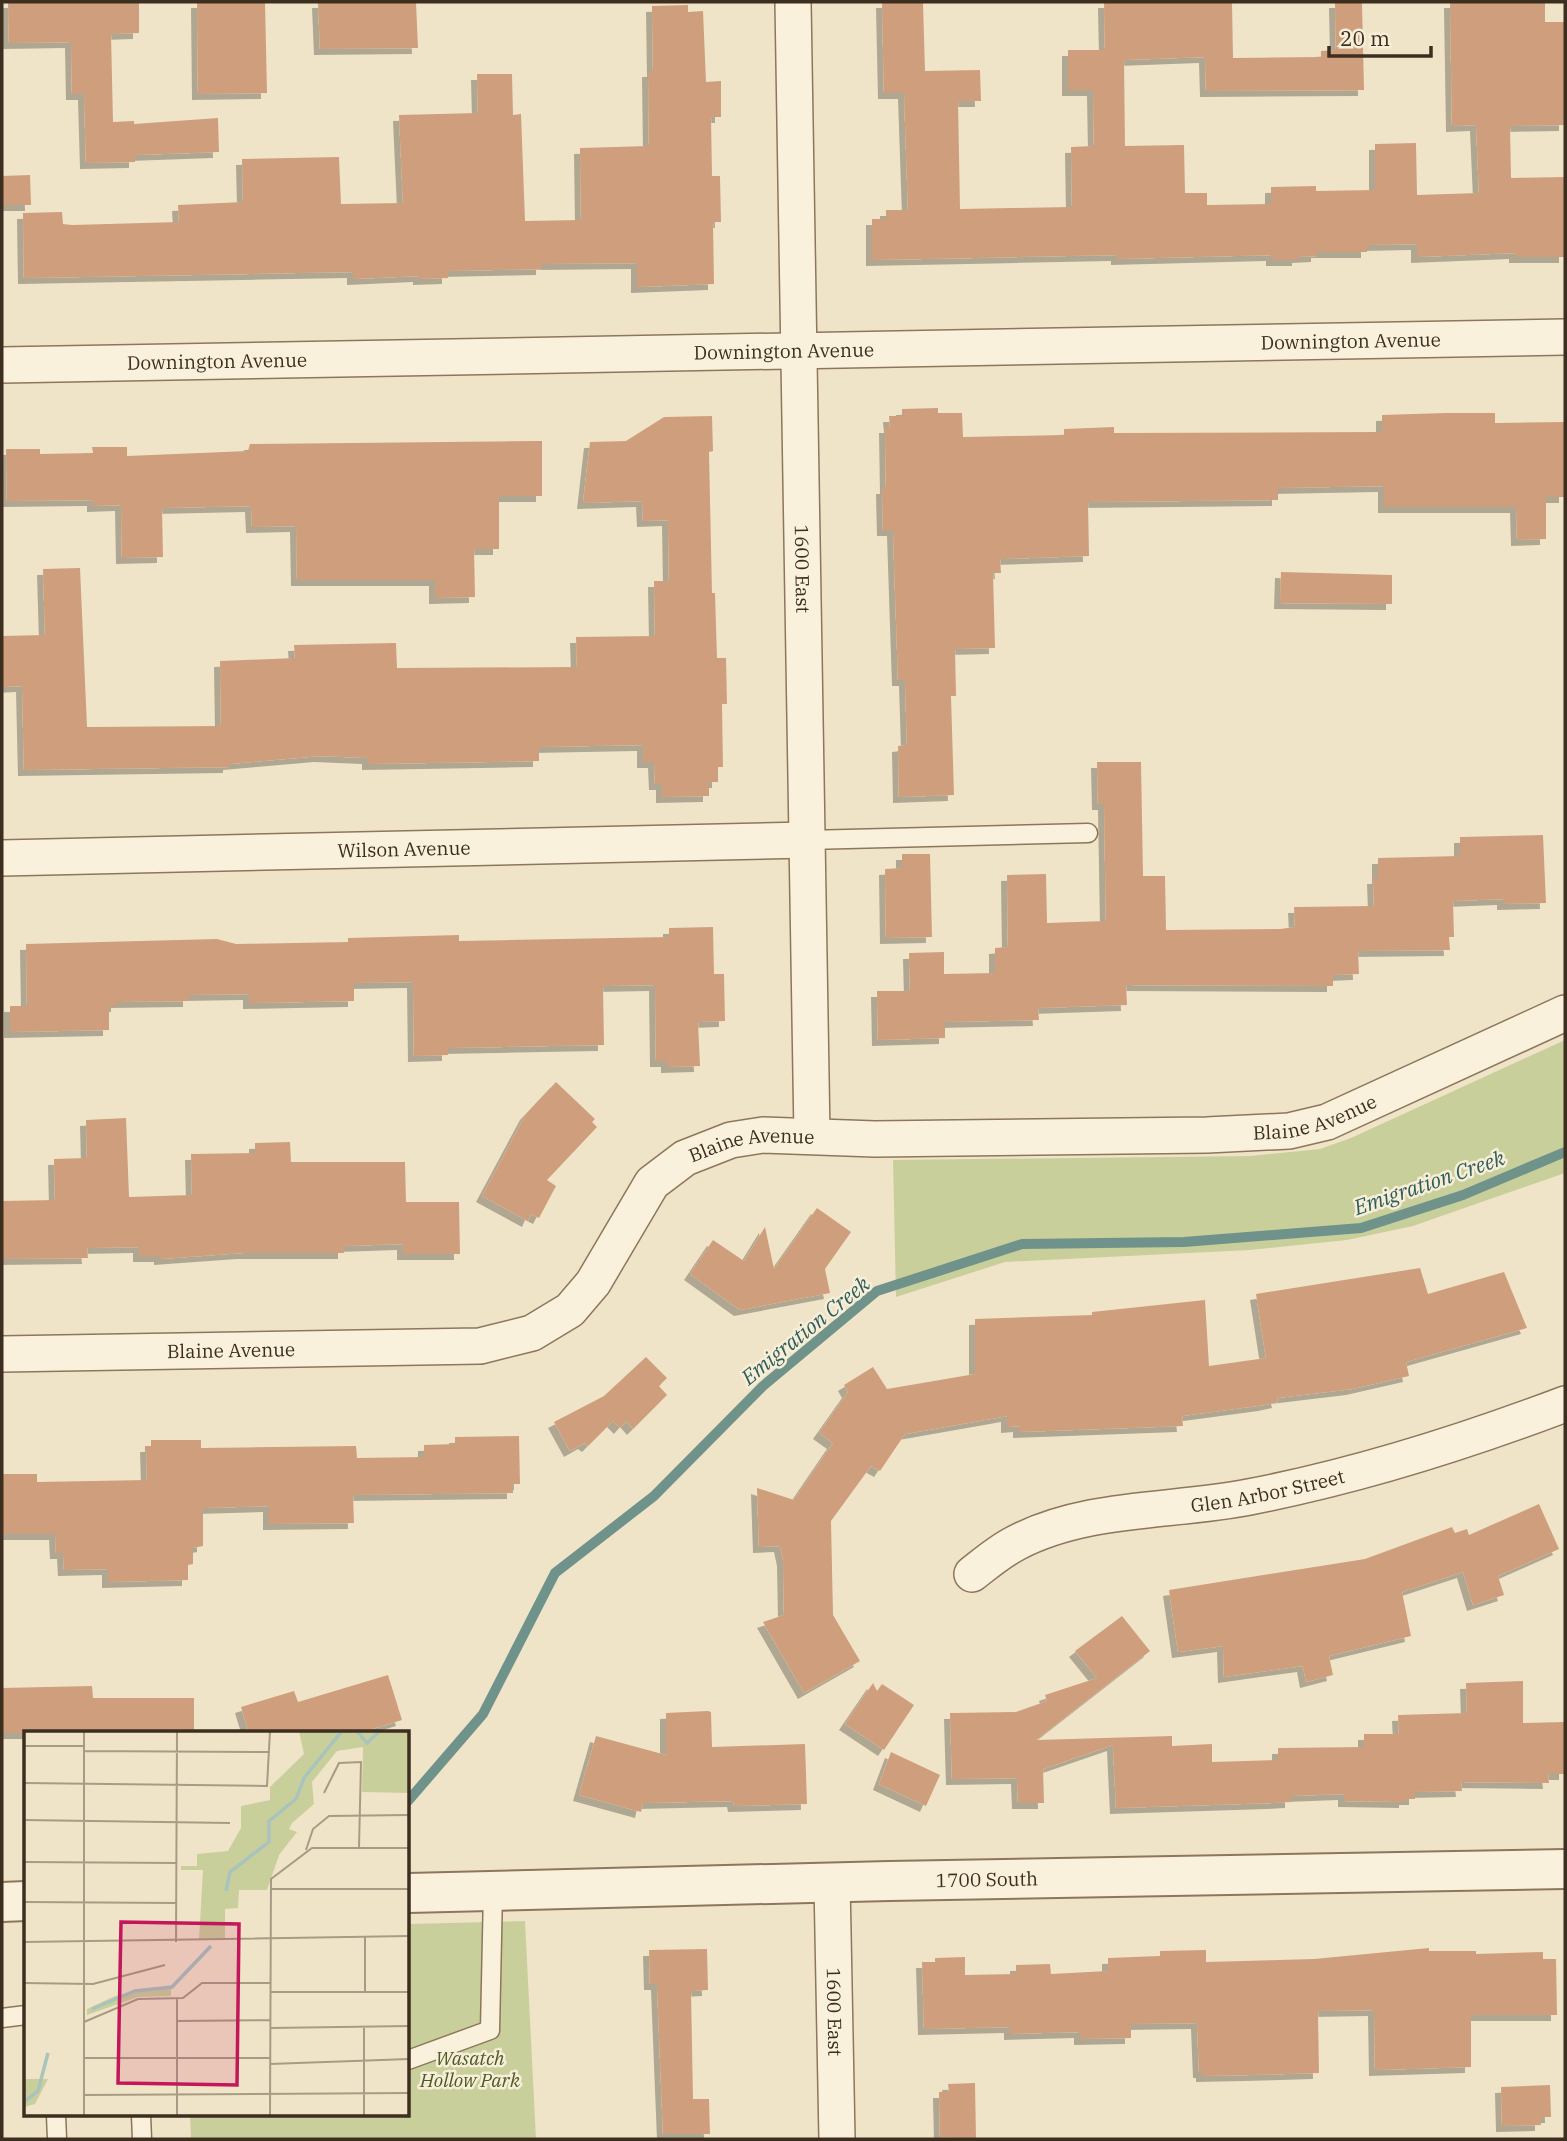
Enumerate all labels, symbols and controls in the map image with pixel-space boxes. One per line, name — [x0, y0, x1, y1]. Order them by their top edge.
scale bar — [1329, 14, 1430, 58]
text: 20 m — [1340, 24, 1390, 52]
street label: Downington Avenue — [1260, 327, 1441, 354]
street label: Downington Avenue — [694, 337, 874, 365]
street label: Downington Avenue — [127, 348, 307, 375]
street label: 1600 East — [790, 524, 815, 614]
street label: Wilson Avenue — [337, 836, 471, 862]
street label: Blaine Avenue — [1252, 1089, 1380, 1145]
street label: Blaine Avenue — [685, 1123, 815, 1167]
water label: Emigration Creek — [1349, 1143, 1509, 1221]
water label: Emigration Creek — [734, 1269, 876, 1391]
street label: Blaine Avenue — [167, 1337, 295, 1363]
street label: Glen Arbor Street — [1190, 1464, 1347, 1517]
inset map — [24, 1731, 410, 2116]
street label: 1700 South — [935, 1866, 1038, 1892]
street label: 1600 East — [822, 1968, 847, 2057]
park label: Wasatch Hollow Park — [419, 2046, 521, 2092]

